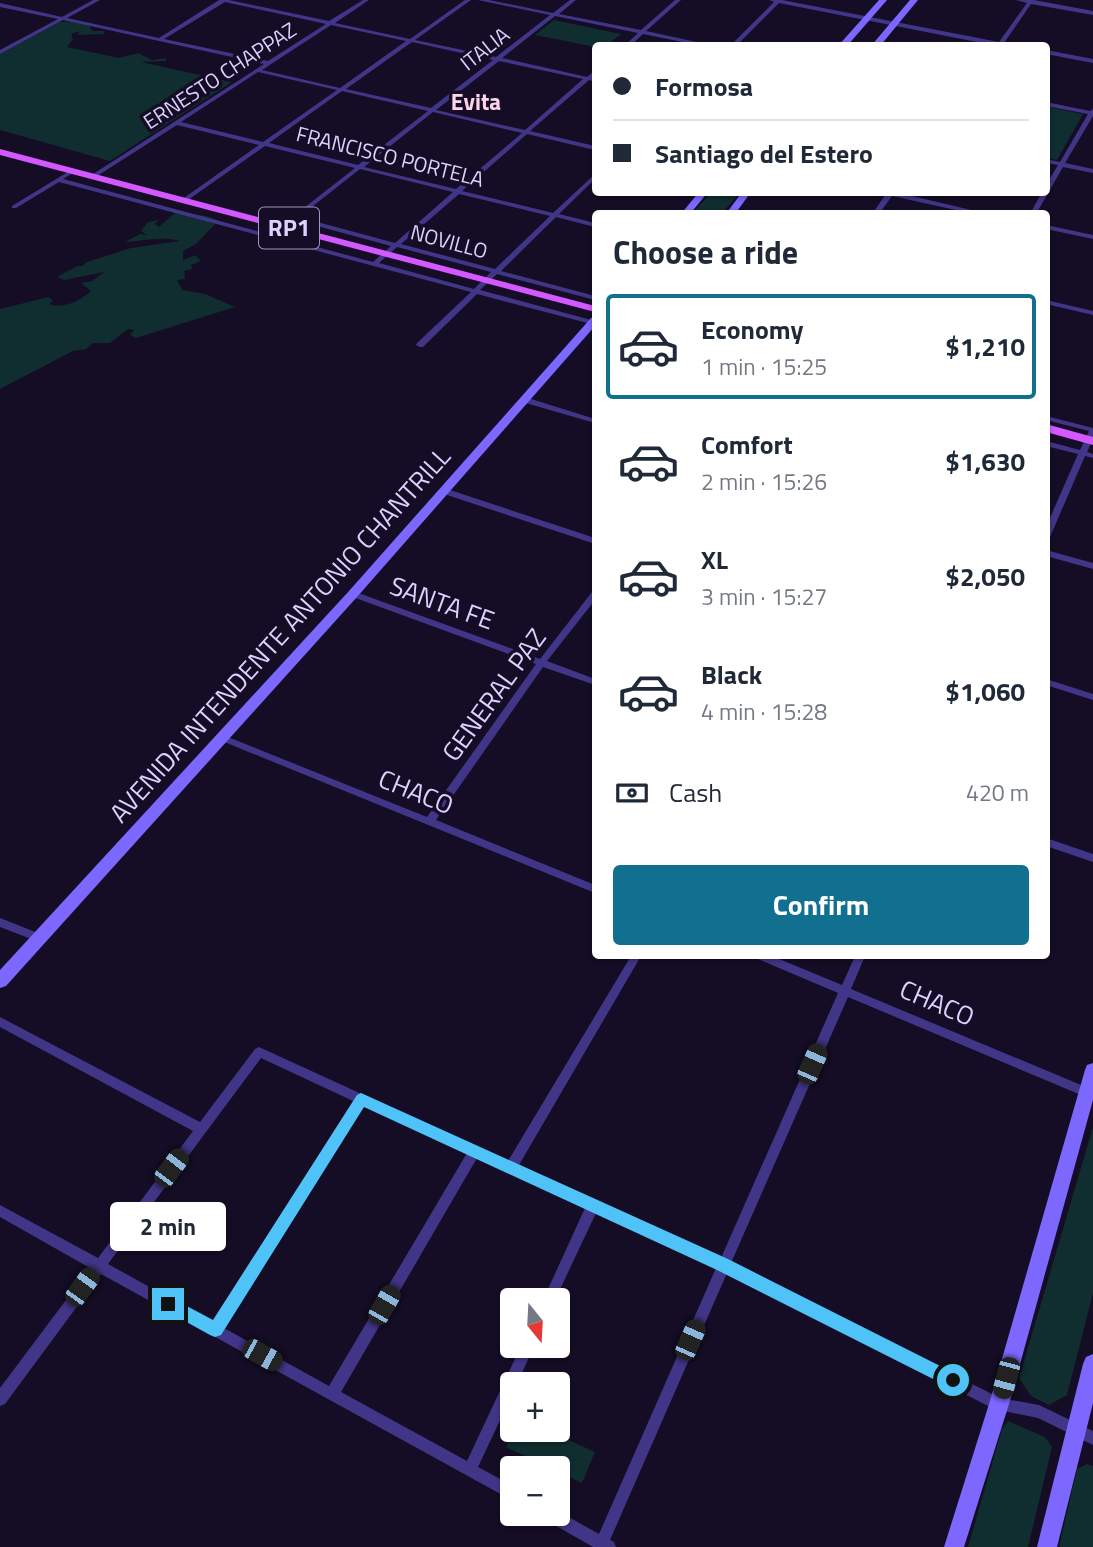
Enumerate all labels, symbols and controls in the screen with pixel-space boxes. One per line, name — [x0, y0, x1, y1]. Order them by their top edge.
street label: ERNESTO CHAPPAZ — [137, 14, 302, 137]
street label: ITALIA — [453, 18, 516, 78]
text: Formosa — [655, 67, 753, 106]
district label: Evita — [451, 84, 501, 119]
street label: FRANCISCO PORTELA — [293, 117, 488, 195]
text: Santiago del Estero — [655, 134, 873, 173]
road number: RP1 — [259, 208, 319, 248]
street label: NOVILLO — [407, 215, 491, 267]
text: Choose a ride — [613, 228, 798, 276]
text: Economy — [701, 310, 803, 349]
icon: car — [617, 315, 680, 378]
text: $1,210 — [945, 327, 1025, 366]
text: 1 min · 15:25 — [701, 349, 827, 384]
text: Comfort — [701, 425, 793, 464]
icon: car — [617, 430, 680, 493]
street label: AVENIDA INTENDENTE ANTONIO CHANTRILL — [100, 438, 460, 831]
text: $1,630 — [945, 442, 1025, 481]
text: 2 min · 15:26 — [701, 464, 827, 499]
text: XL — [701, 540, 728, 579]
icon: car — [617, 545, 680, 608]
text: $2,050 — [945, 557, 1025, 596]
street label: SANTA FE — [384, 566, 500, 639]
text: 3 min · 15:27 — [701, 579, 827, 614]
street label: GENERAL PAZ — [432, 620, 555, 769]
text: Black — [701, 655, 762, 694]
icon: car — [617, 660, 680, 723]
text: $1,060 — [945, 672, 1025, 711]
text: 4 min · 15:28 — [701, 694, 827, 729]
street label: CHACO — [373, 759, 460, 824]
text: Cash — [669, 773, 722, 812]
icon: cash — [613, 774, 651, 812]
text: 420 m — [966, 775, 1029, 810]
button: Confirm — [613, 865, 1029, 945]
street label: CHACO — [894, 969, 981, 1036]
car — [794, 1041, 831, 1087]
car — [150, 1145, 193, 1191]
callout: 2 min — [110, 1202, 226, 1252]
text: 2 min — [140, 1209, 196, 1244]
car — [62, 1264, 103, 1310]
car — [365, 1282, 404, 1328]
route end — [152, 1288, 184, 1320]
north arrow — [500, 1288, 570, 1358]
map controls — [500, 1288, 570, 1526]
car — [672, 1317, 709, 1363]
car — [239, 1336, 286, 1374]
car — [991, 1355, 1022, 1401]
route start — [937, 1364, 969, 1396]
button: + — [500, 1372, 570, 1442]
button: − — [500, 1456, 570, 1526]

